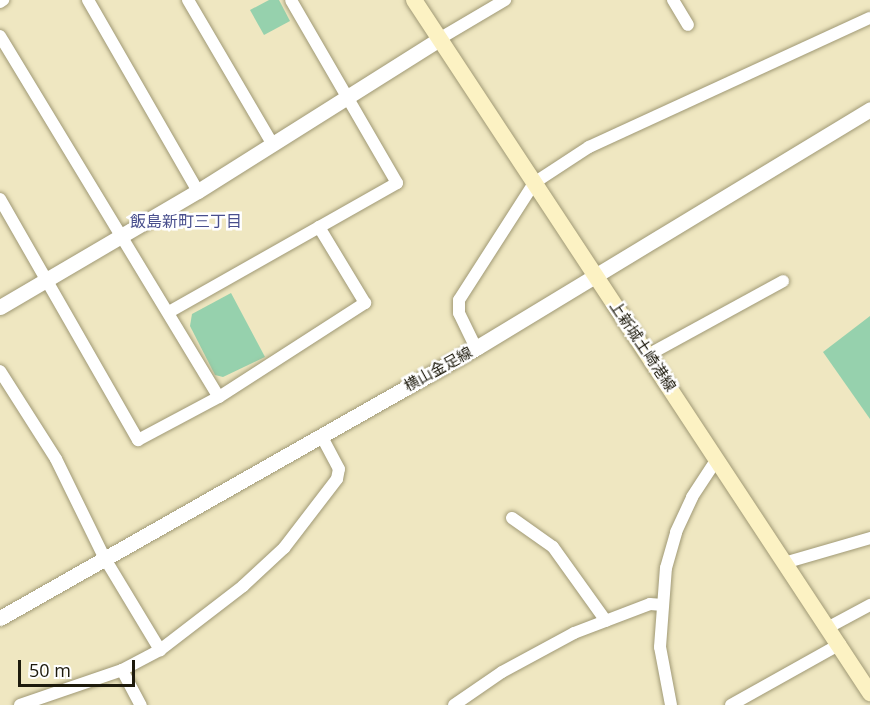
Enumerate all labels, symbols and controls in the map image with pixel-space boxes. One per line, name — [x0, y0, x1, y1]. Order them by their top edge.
district label: 飯島新町三丁目 — [130, 211, 242, 231]
street label: 上新城土崎港線 — [606, 297, 680, 395]
street label: 横山金足線 — [401, 343, 475, 395]
scale bar — [21, 648, 138, 686]
text: 50 m — [29, 658, 71, 682]

